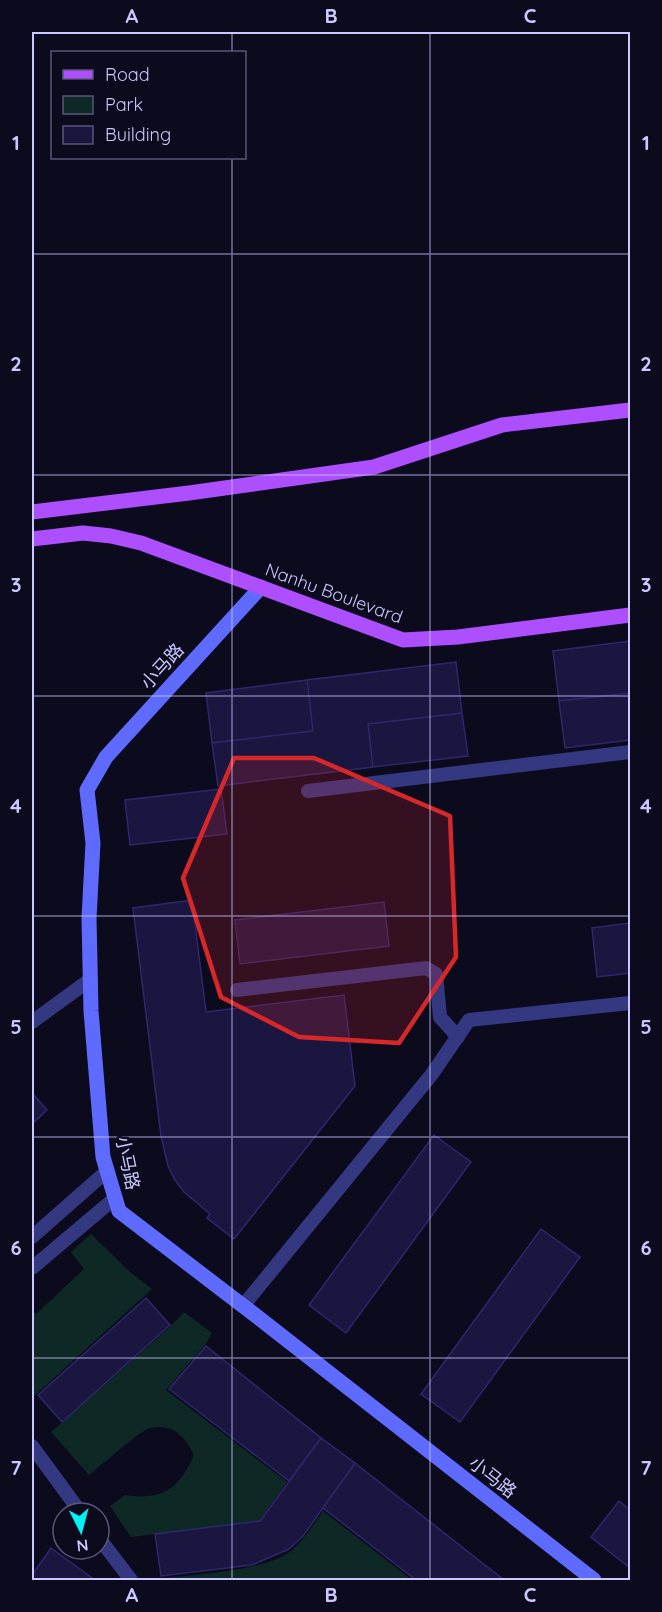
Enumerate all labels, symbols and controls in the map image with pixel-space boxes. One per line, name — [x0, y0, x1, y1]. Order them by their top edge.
text: A — [126, 3, 139, 28]
text: B — [324, 3, 338, 28]
text: C — [524, 3, 537, 28]
legend — [51, 51, 246, 159]
text: Road — [105, 63, 150, 86]
text: Park — [105, 93, 143, 116]
text: Building — [105, 123, 171, 146]
text: 1 — [12, 130, 20, 155]
text: 1 — [642, 130, 650, 155]
text: 2 — [10, 351, 22, 376]
text: 2 — [640, 351, 652, 376]
street label: Nanhu Boulevard — [262, 557, 406, 629]
text: 3 — [11, 572, 21, 597]
text: 3 — [641, 572, 651, 597]
street label: 小马路 — [135, 638, 189, 694]
text: 4 — [10, 793, 22, 818]
text: 4 — [640, 793, 652, 818]
text: 5 — [10, 1014, 22, 1039]
text: 5 — [640, 1014, 652, 1039]
street label: 小马路 — [111, 1134, 145, 1192]
text: 6 — [10, 1235, 22, 1260]
text: 6 — [640, 1235, 652, 1260]
street label: 小马路 — [465, 1451, 521, 1503]
text: 7 — [11, 1455, 22, 1480]
text: 7 — [641, 1455, 652, 1480]
north arrow — [51, 1501, 111, 1561]
text: N — [76, 1535, 89, 1556]
text: A — [126, 1582, 139, 1607]
text: B — [324, 1582, 338, 1607]
text: C — [524, 1582, 537, 1607]

